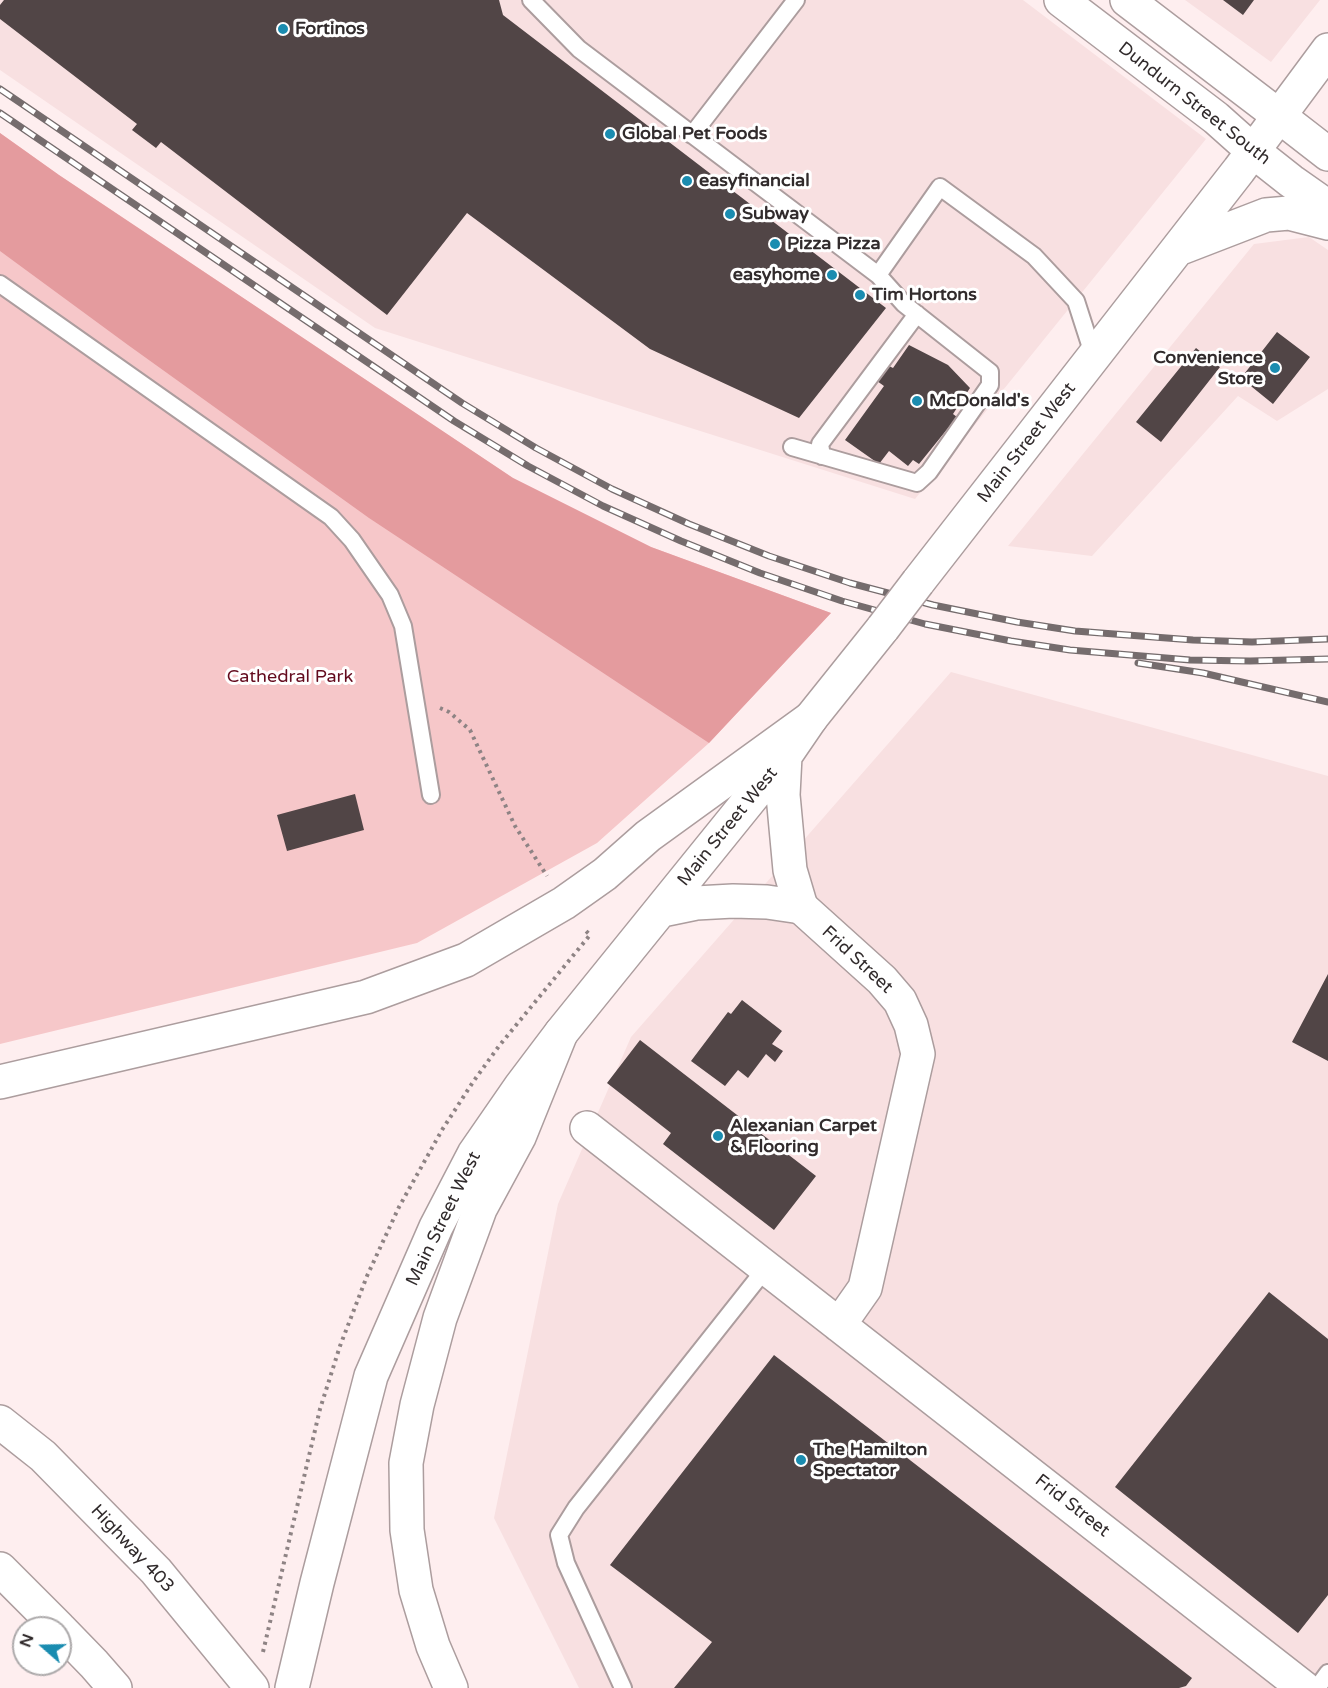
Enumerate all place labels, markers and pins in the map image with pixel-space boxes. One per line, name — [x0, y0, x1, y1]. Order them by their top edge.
place label: Fortinos — [295, 18, 365, 40]
marker: Fortinos — [276, 22, 290, 36]
place label: Global Pet Foods — [622, 123, 767, 145]
marker: Global Pet Foods — [603, 127, 617, 141]
place label: easyfinancial — [699, 170, 810, 192]
marker: easyfinancial — [680, 174, 694, 188]
place label: Subway — [742, 203, 809, 225]
marker: Subway — [723, 207, 737, 221]
place label: Pizza Pizza — [787, 233, 881, 255]
marker: Pizza Pizza — [768, 237, 782, 251]
place label: easyhome — [733, 264, 820, 286]
marker: easyhome — [825, 268, 839, 282]
place label: Tim Hortons — [872, 284, 977, 306]
marker: Tim Hortons — [853, 288, 867, 302]
place label: Convenience Store — [1153, 347, 1263, 389]
marker: Convenience Store — [1268, 361, 1282, 375]
place label: McDonald's — [929, 390, 1029, 412]
marker: McDonald's — [910, 394, 924, 408]
place label: Alexanian Carpet & Flooring — [730, 1115, 877, 1158]
marker: Alexanian Carpet & Flooring — [711, 1129, 725, 1143]
place label: The Hamilton Spectator — [813, 1439, 928, 1482]
marker: The Hamilton Spectator — [794, 1453, 808, 1467]

